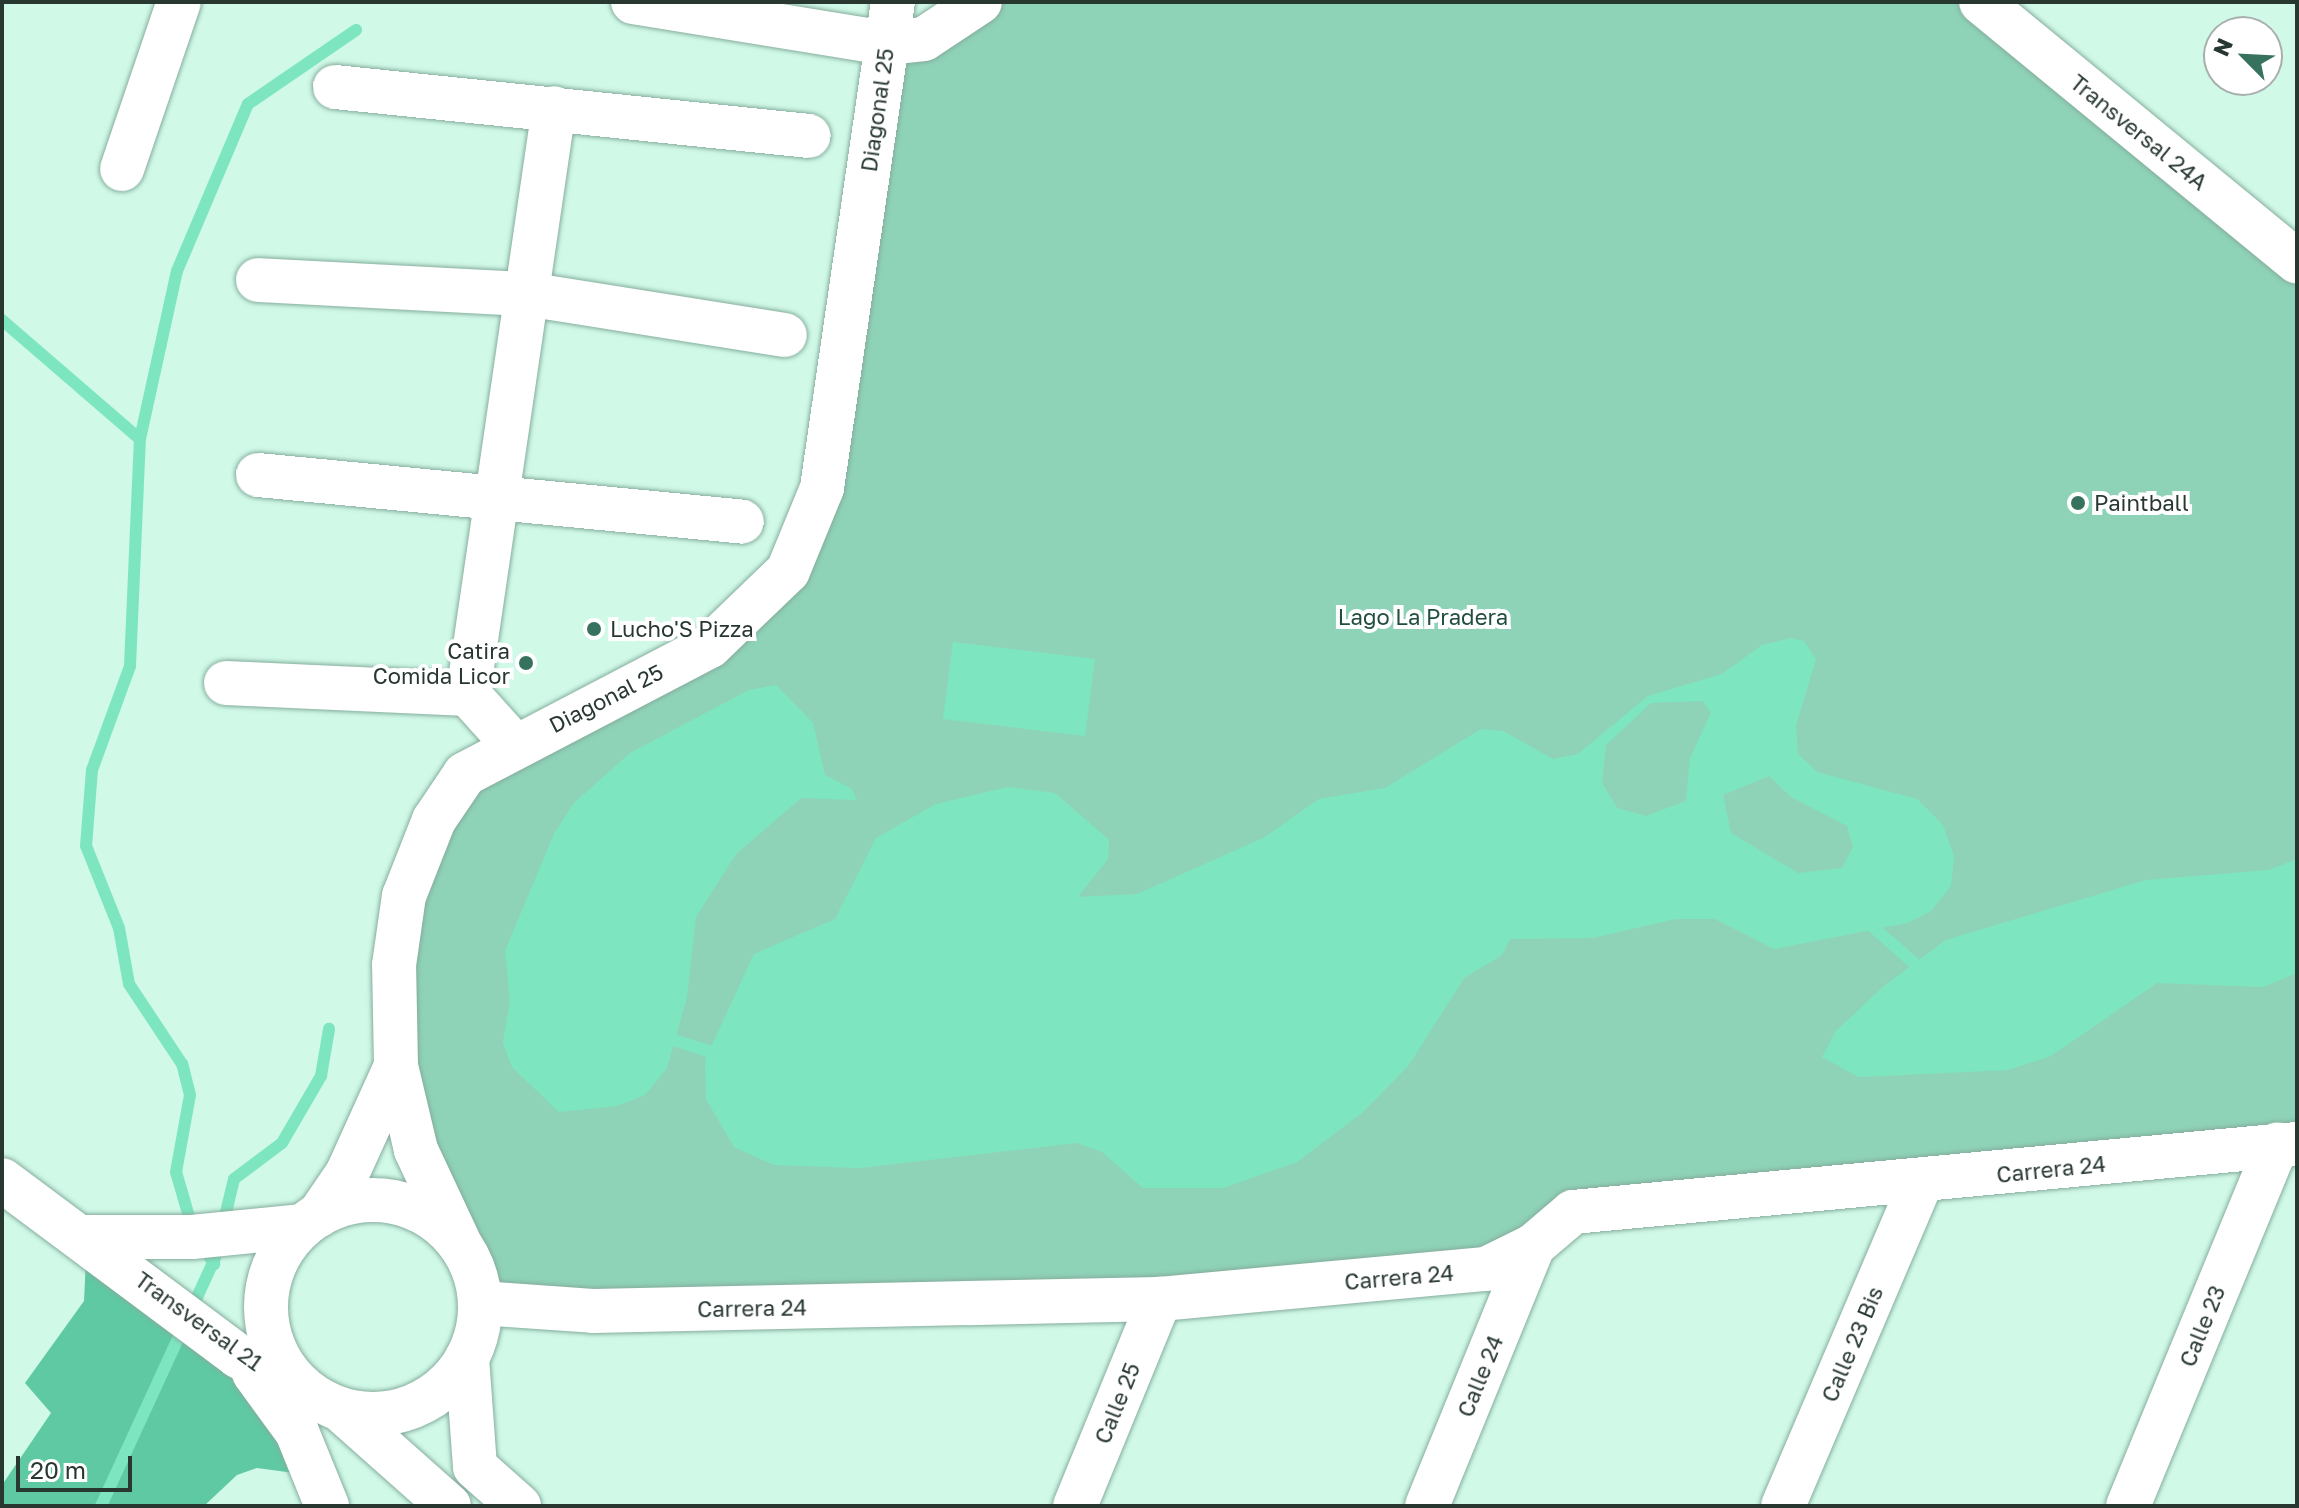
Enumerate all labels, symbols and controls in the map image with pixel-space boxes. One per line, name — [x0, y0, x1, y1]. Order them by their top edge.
north arrow — [2203, 16, 2283, 96]
text: N — [2207, 34, 2238, 60]
street label: Diagonal 25 — [855, 47, 899, 173]
street label: Transversal 24A — [2065, 69, 2213, 195]
place label: Paintball — [2094, 490, 2189, 516]
marker: Paintball — [2069, 494, 2087, 512]
park label: Lago La Pradera — [1338, 604, 1508, 630]
place label: Lucho'S Pizza — [610, 616, 754, 642]
marker: Lucho'S Pizza — [585, 620, 603, 638]
place label: Catira Comida Licor — [373, 637, 510, 688]
marker: Catira Comida Licor — [517, 654, 535, 672]
street label: Diagonal 25 — [545, 658, 667, 738]
street label: Carrera 24 — [1995, 1150, 2107, 1188]
street label: Carrera 24 — [1343, 1259, 1455, 1295]
street label: Transversal 21 — [130, 1266, 268, 1376]
street label: Calle 23 Bis — [1816, 1282, 1888, 1406]
street label: Calle 23 — [2174, 1282, 2230, 1370]
street label: Carrera 24 — [697, 1294, 807, 1322]
street label: Calle 24 — [1452, 1331, 1508, 1421]
street label: Calle 25 — [1089, 1359, 1145, 1447]
scale bar — [20, 1440, 136, 1490]
text: 20 m — [30, 1455, 86, 1484]

